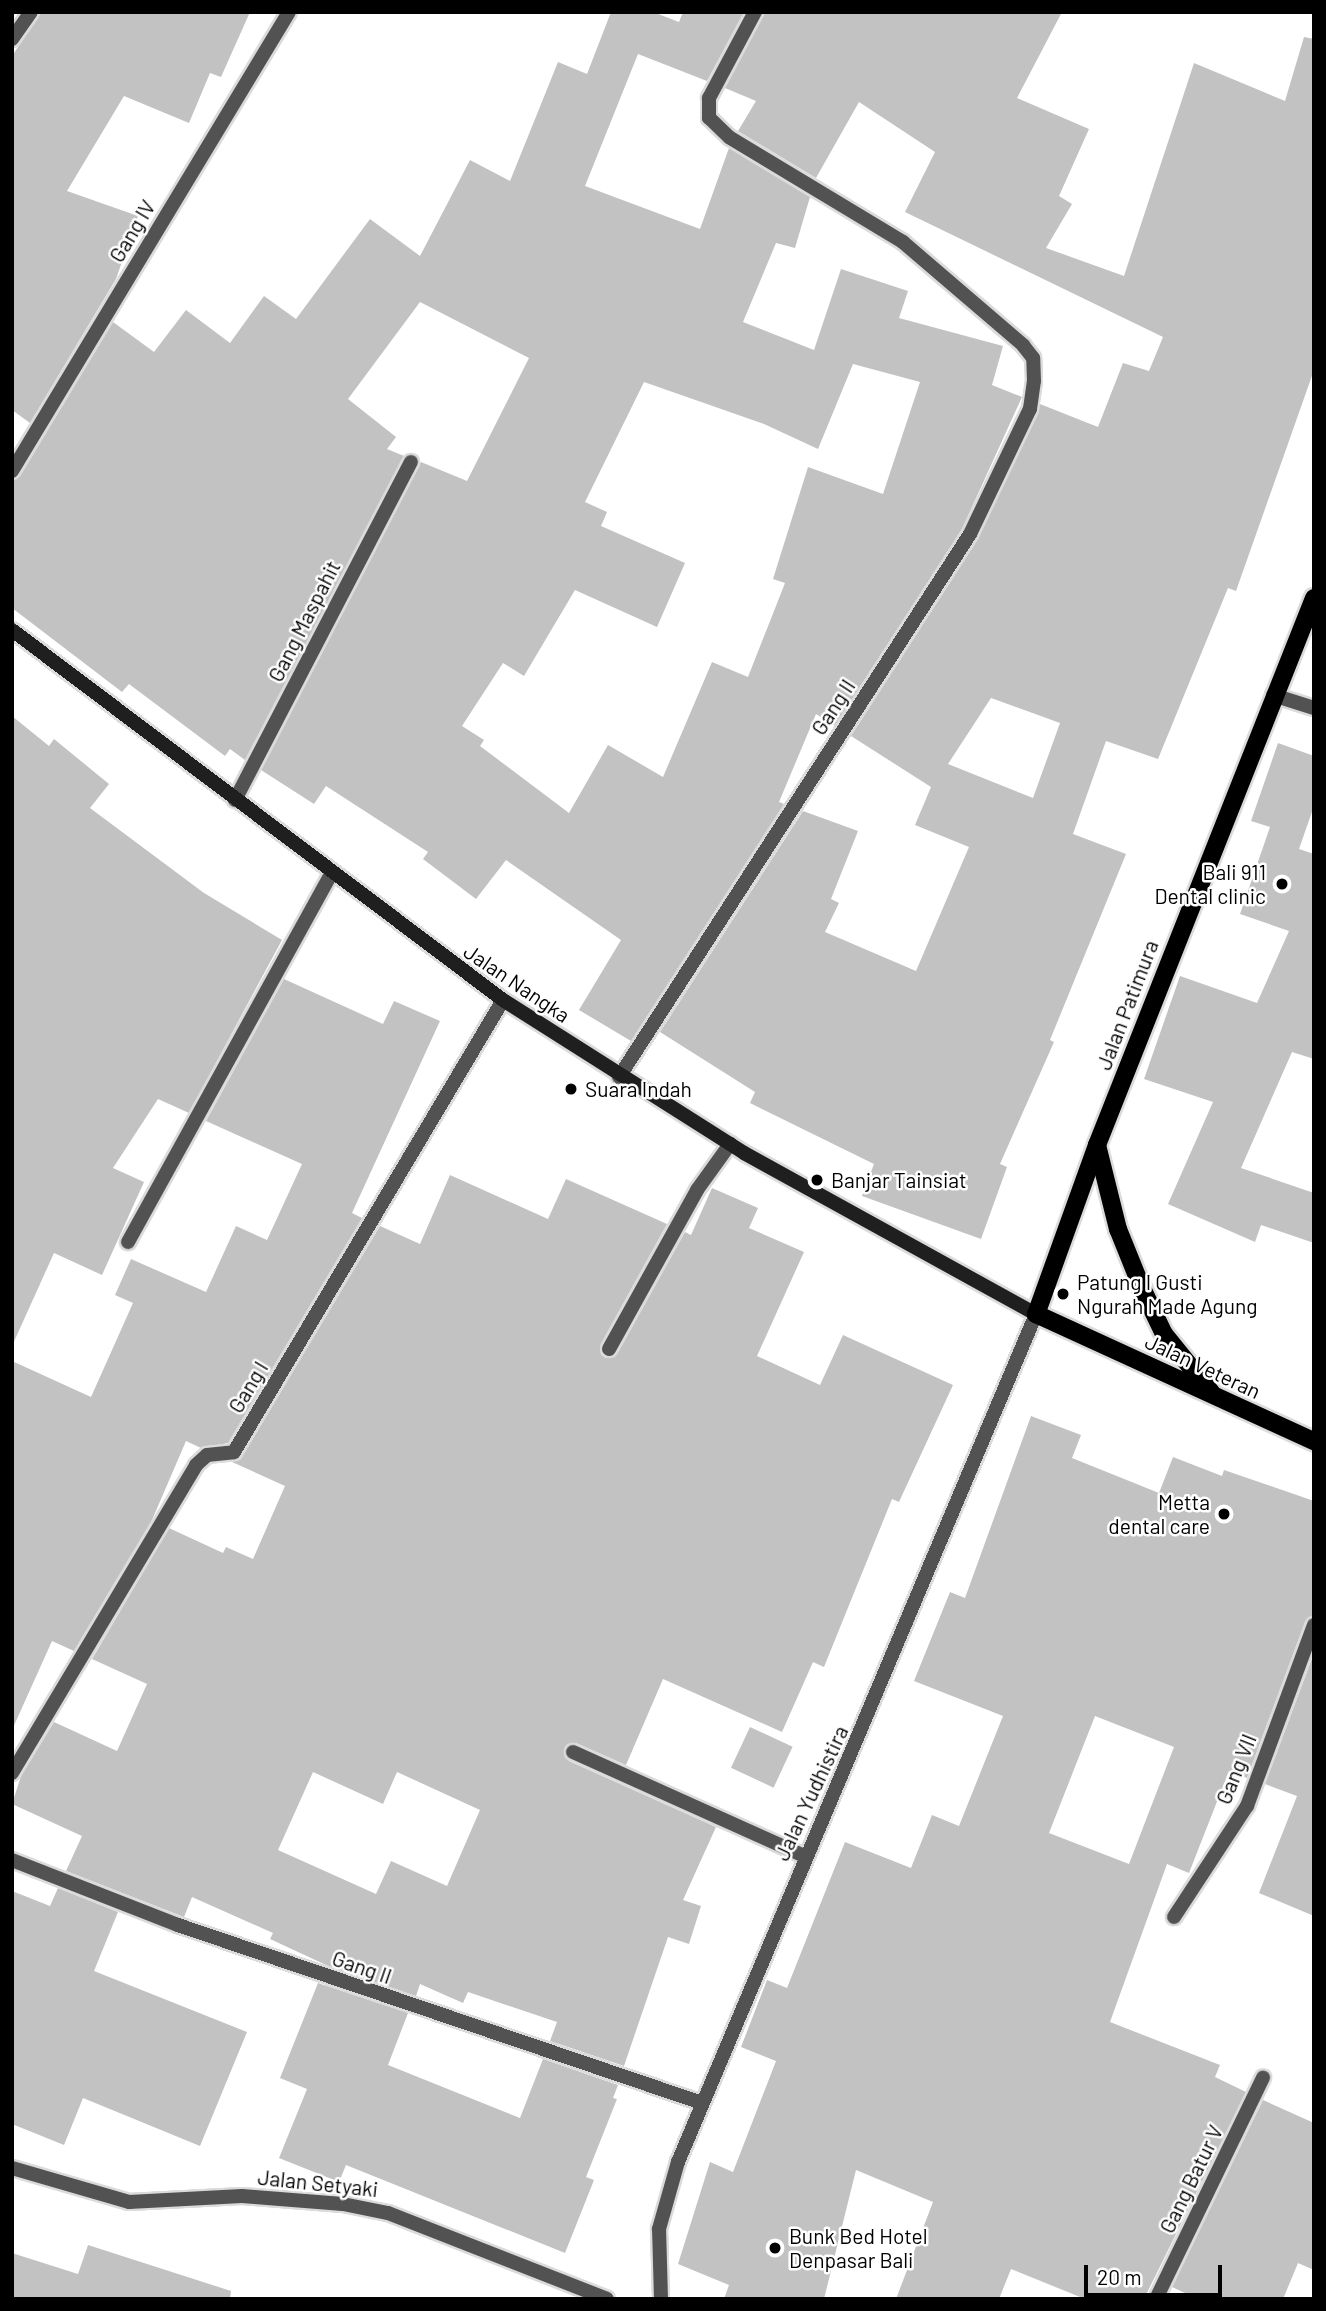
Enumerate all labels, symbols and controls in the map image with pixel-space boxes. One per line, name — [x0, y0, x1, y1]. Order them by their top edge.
street label: Gang IV — [104, 195, 160, 267]
street label: Gang Maspahit — [263, 556, 345, 686]
street label: Gang II — [806, 675, 860, 739]
place label: Bali 911 Dental clinic — [1154, 859, 1266, 909]
marker: Bali 911 Dental clinic — [1272, 874, 1292, 894]
street label: Jalan Patimura — [1091, 937, 1163, 1073]
street label: Jalan Nangka — [459, 938, 575, 1028]
place label: Suara Indah — [585, 1076, 692, 1102]
marker: Suara Indah — [563, 1081, 579, 1097]
place label: Banjar Tainsiat — [831, 1167, 967, 1193]
marker: Banjar Tainsiat — [809, 1172, 825, 1188]
place label: Patung I Gusti Ngurah Made Agung — [1077, 1269, 1257, 1319]
marker: Patung I Gusti Ngurah Made Agung — [1055, 1286, 1071, 1302]
street label: Jalan Veteran — [1141, 1328, 1265, 1404]
street label: Gang I — [223, 1357, 273, 1417]
place label: Metta dental care — [1108, 1489, 1210, 1539]
marker: Metta dental care — [1216, 1506, 1232, 1522]
street label: Jalan Yudhistira — [769, 1721, 853, 1865]
street label: Gang VII — [1211, 1730, 1261, 1808]
street label: Gang II — [329, 1945, 395, 1989]
street label: Gang Batur V — [1154, 2121, 1228, 2237]
street label: Jalan Setyaki — [257, 2164, 379, 2202]
place label: Bunk Bed Hotel Denpasar Bali — [789, 2223, 928, 2273]
marker: Bunk Bed Hotel Denpasar Bali — [767, 2240, 783, 2256]
scale bar — [1088, 2252, 1226, 2296]
text: 20 m — [1097, 2264, 1142, 2289]

